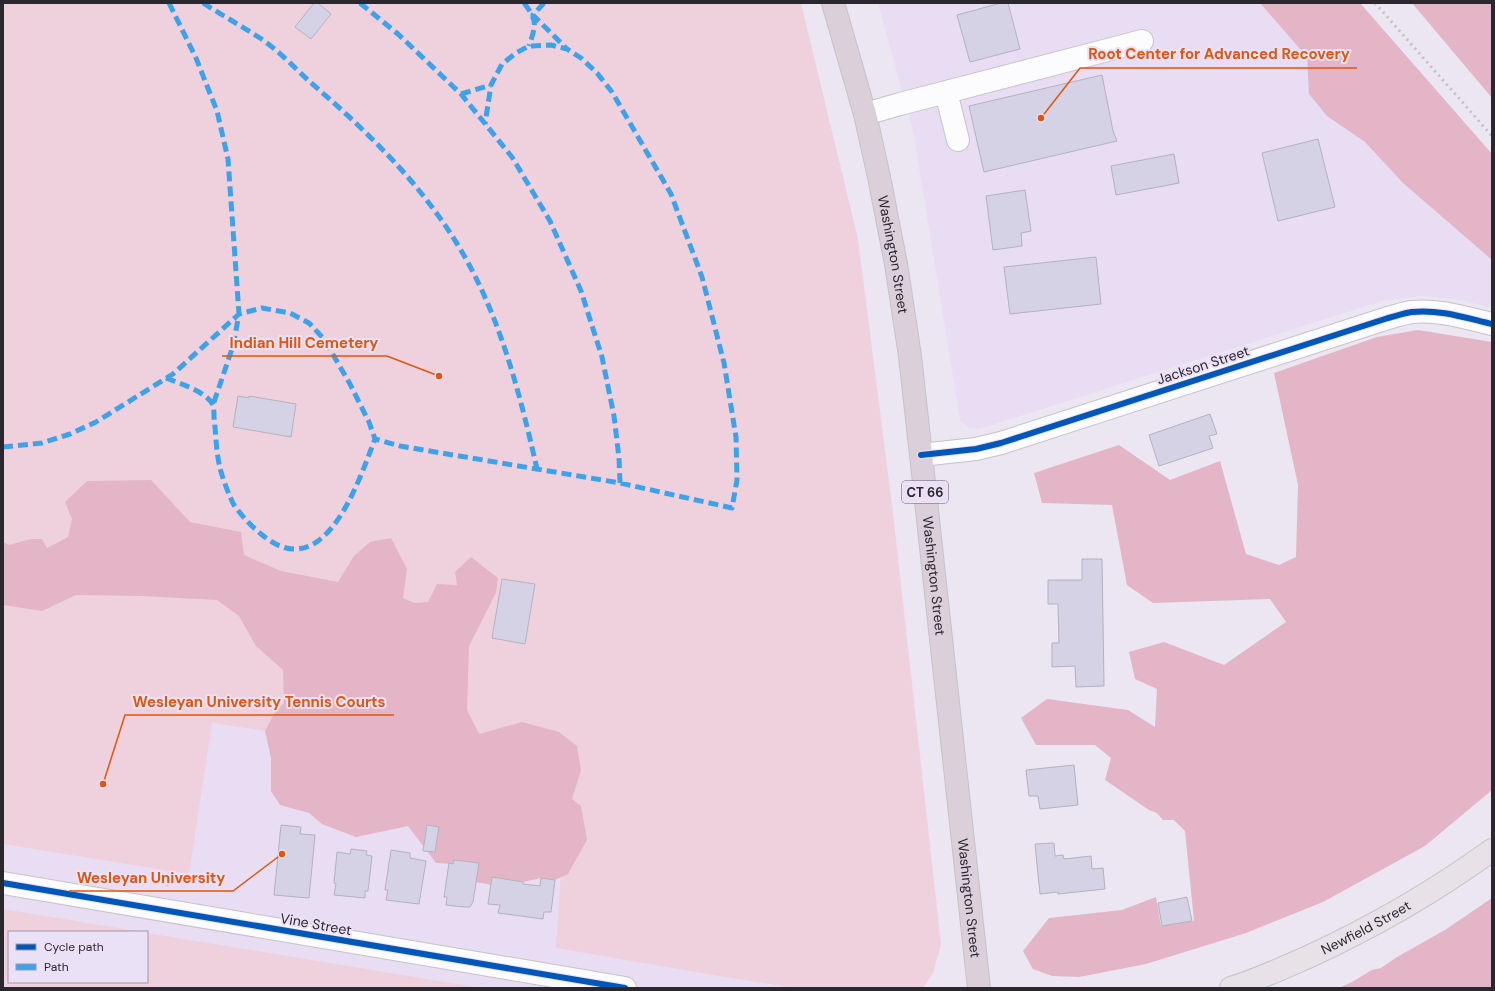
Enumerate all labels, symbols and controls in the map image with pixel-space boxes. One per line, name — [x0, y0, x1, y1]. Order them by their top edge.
callout: Root Center for Advanced Recovery — [1080, 41, 1357, 68]
text: Root Center for Advanced Recovery — [1088, 44, 1350, 64]
street label: Washington Street — [874, 194, 912, 315]
callout: Indian Hill Cemetery — [222, 329, 387, 356]
text: Indian Hill Cemetery — [230, 333, 378, 353]
street label: Jackson Street — [1155, 342, 1251, 388]
road number: CT 66 — [902, 481, 948, 503]
street label: Washington Street — [919, 515, 950, 637]
callout: Wesleyan University Tennis Courts — [125, 688, 394, 715]
text: Wesleyan University Tennis Courts — [132, 692, 386, 712]
street label: Washington Street — [954, 837, 985, 959]
callout: Wesleyan University — [69, 864, 233, 891]
text: Wesleyan University — [77, 868, 225, 888]
street label: Newfield Street — [1318, 896, 1414, 959]
street label: Vine Street — [279, 909, 353, 939]
legend — [8, 931, 148, 983]
text: Cycle path — [44, 939, 104, 955]
text: Path — [44, 959, 69, 975]

